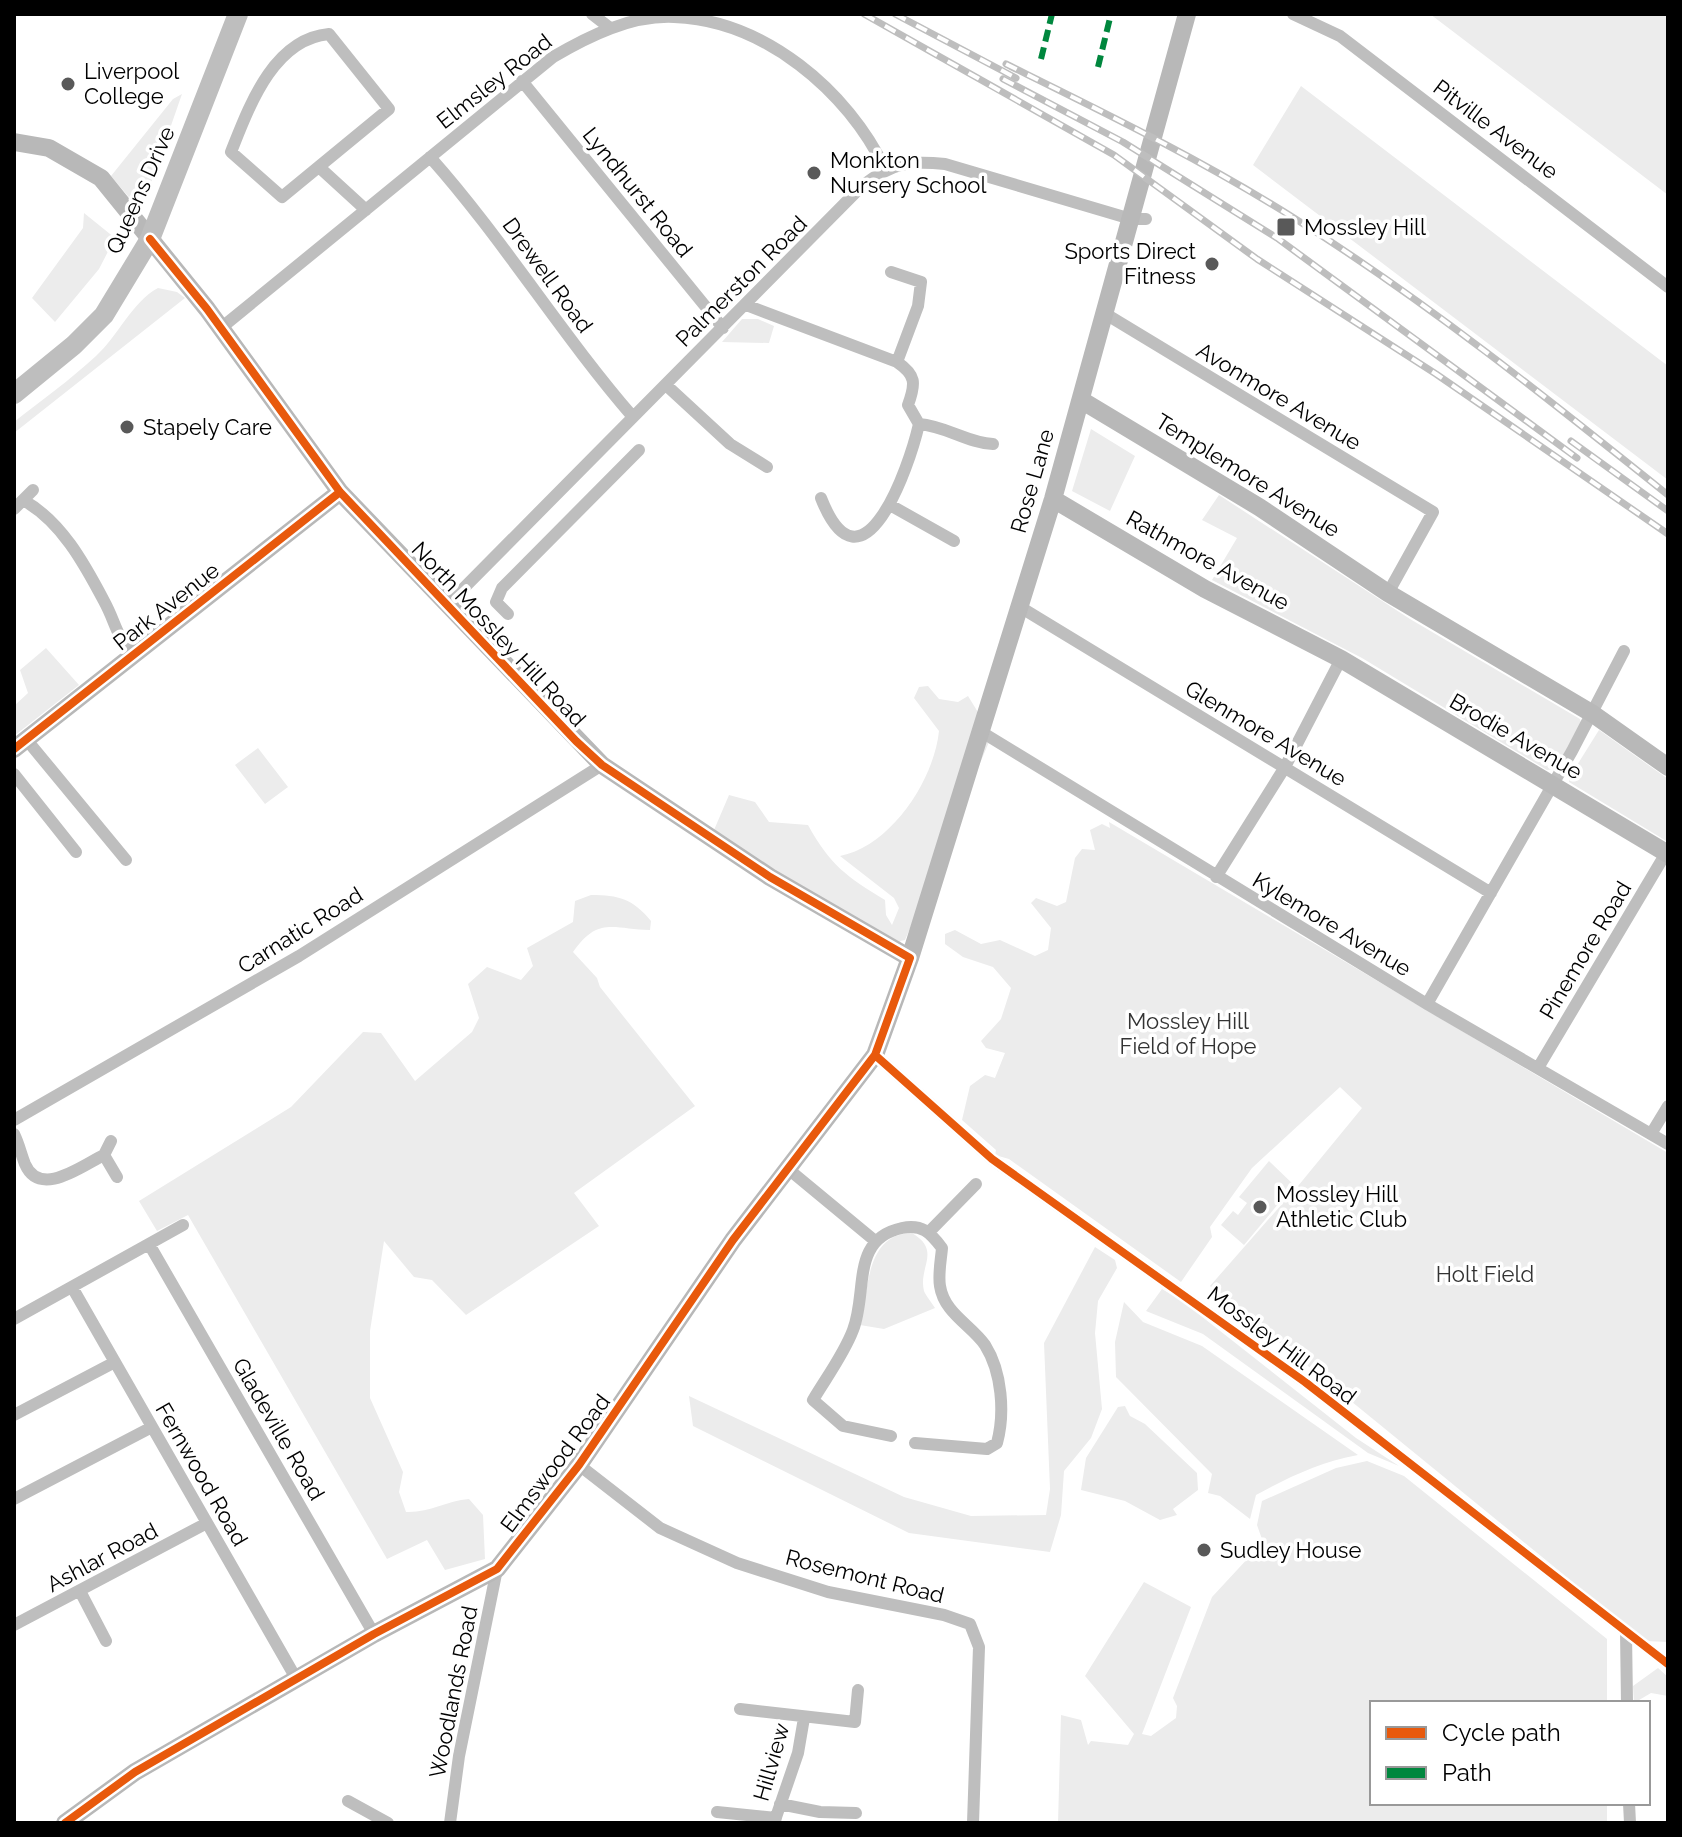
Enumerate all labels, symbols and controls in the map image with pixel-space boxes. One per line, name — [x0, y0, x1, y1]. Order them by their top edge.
street label: Elmsley Road — [431, 28, 557, 134]
place label: Liverpool College — [84, 58, 179, 109]
street label: Pitville Avenue — [1429, 74, 1564, 184]
marker: Liverpool College — [59, 75, 77, 93]
street label: Queens Drive — [100, 122, 180, 258]
street label: Lyndhurst Road — [578, 122, 698, 262]
place label: Monkton Nursery School — [830, 147, 986, 198]
marker: Monkton Nursery School — [805, 164, 823, 182]
street label: Palmerston Road — [670, 210, 812, 352]
street label: Drewell Road — [498, 212, 598, 338]
place label: Mossley Hill — [1304, 214, 1426, 240]
marker: Mossley Hill — [1275, 216, 1297, 238]
place label: Sports Direct Fitness — [1064, 238, 1197, 289]
marker: Sports Direct Fitness — [1203, 255, 1221, 273]
street label: Avonmore Avenue — [1192, 337, 1366, 455]
street label: Templemore Avenue — [1151, 408, 1345, 542]
place label: Stapely Care — [143, 414, 272, 440]
marker: Stapely Care — [118, 418, 136, 436]
street label: Rose Lane — [1005, 426, 1059, 536]
street label: Rathmore Avenue — [1122, 505, 1294, 616]
street label: North Mossley Hill Road — [407, 536, 591, 732]
street label: Park Avenue — [108, 557, 224, 655]
street label: Glenmore Avenue — [1181, 675, 1351, 791]
street label: Brodie Avenue — [1445, 688, 1587, 784]
street label: Kylemore Avenue — [1248, 867, 1416, 982]
street label: Pinemore Road — [1534, 876, 1636, 1024]
street label: Carnatic Road — [233, 881, 367, 979]
park label: Mossley Hill Field of Hope — [1120, 1008, 1257, 1059]
place label: Mossley Hill Athletic Club — [1276, 1181, 1407, 1232]
marker: Mossley Hill Athletic Club — [1251, 1198, 1269, 1216]
park label: Holt Field — [1436, 1261, 1534, 1287]
street label: Mossley Hill Road — [1202, 1281, 1362, 1409]
street label: Gladeville Road — [228, 1353, 330, 1505]
street label: Elmswood Road — [495, 1389, 615, 1537]
street label: Fernwood Road — [150, 1398, 254, 1550]
street label: Ashlar Road — [42, 1517, 162, 1597]
place label: Sudley House — [1220, 1537, 1361, 1563]
marker: Sudley House — [1195, 1541, 1213, 1559]
street label: Rosemont Road — [783, 1544, 947, 1608]
street label: Woodlands Road — [424, 1604, 482, 1780]
legend — [1370, 1701, 1650, 1805]
text: Cycle path — [1442, 1718, 1561, 1747]
street label: Hillview — [748, 1720, 795, 1804]
text: Path — [1442, 1758, 1492, 1787]

